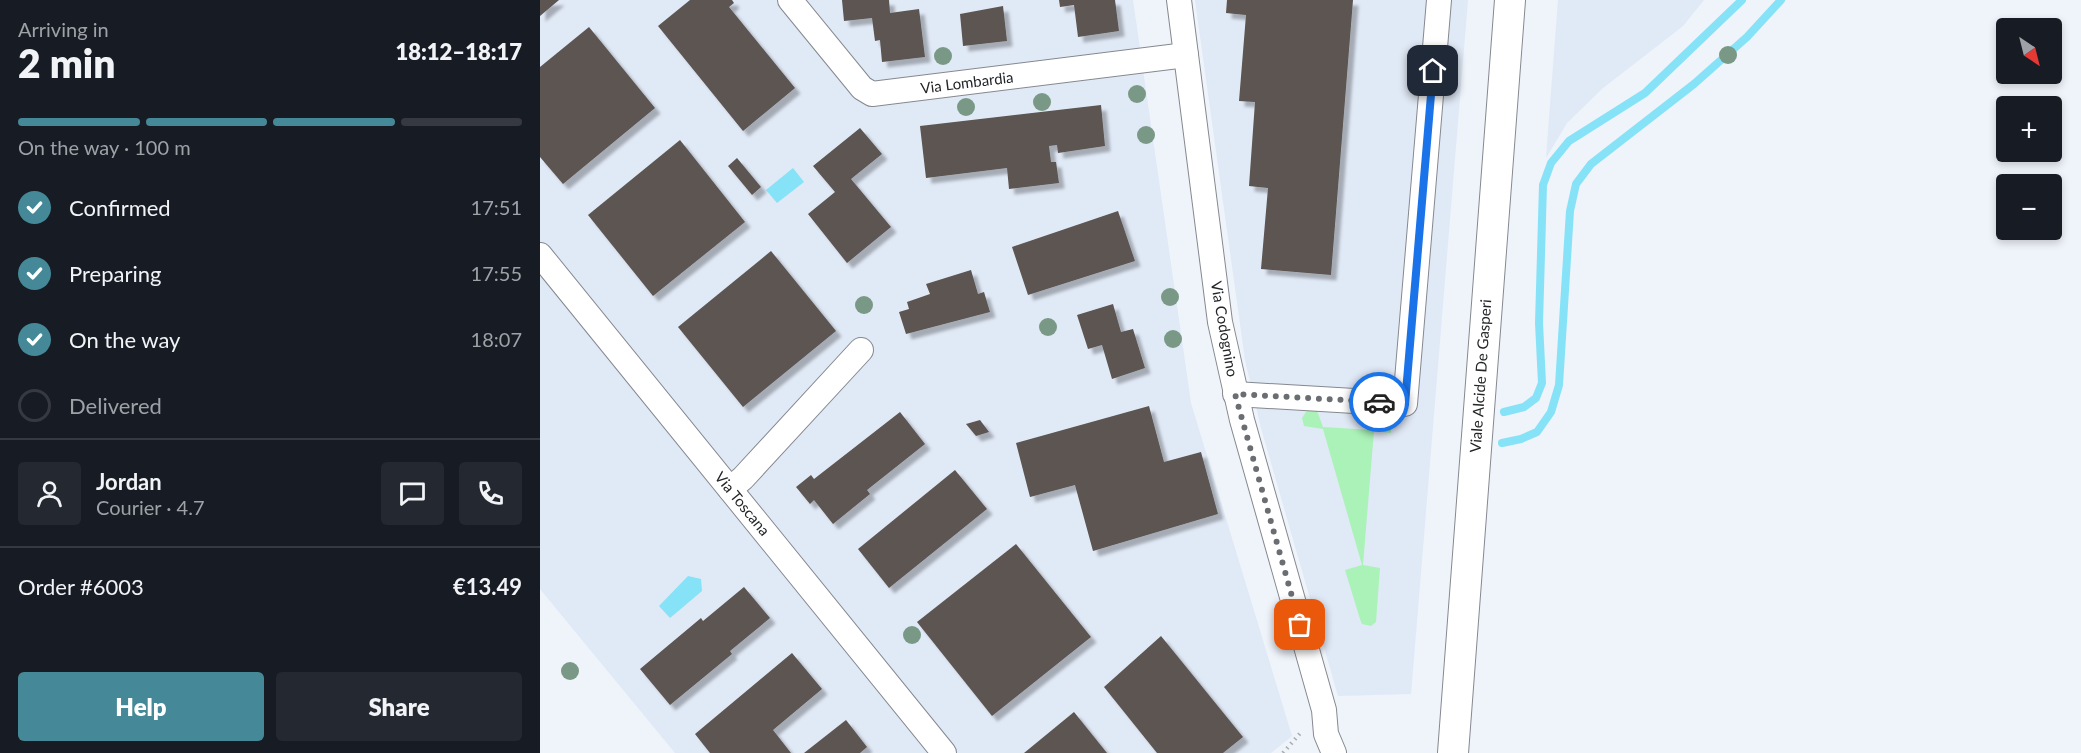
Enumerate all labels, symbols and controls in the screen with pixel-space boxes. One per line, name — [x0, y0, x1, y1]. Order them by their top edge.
text: Arriving in — [18, 17, 109, 41]
north arrow — [1996, 18, 2062, 84]
map controls — [1996, 18, 2062, 240]
text: 18:12–18:17 — [396, 38, 522, 65]
text: 2 min — [18, 40, 115, 86]
pin — [1407, 45, 1458, 96]
icon: home — [1416, 54, 1449, 87]
street label: Via Lombardia — [919, 67, 1014, 97]
button: + — [1996, 96, 2062, 162]
text: On the way · 100 m — [18, 135, 191, 159]
button: − — [1996, 174, 2062, 240]
icon: check — [18, 191, 51, 224]
text: Confirmed — [69, 194, 171, 221]
text: 17:51 — [471, 195, 522, 219]
icon: check — [18, 257, 51, 290]
text: Preparing — [69, 260, 161, 287]
text: 17:55 — [471, 261, 522, 285]
street label: Via Codognino — [1208, 280, 1242, 378]
street label: Viale Alcide De Gasperi — [1466, 299, 1494, 453]
icon: check — [18, 323, 51, 356]
text: On the way — [69, 326, 180, 353]
text: 18:07 — [471, 327, 522, 351]
courier — [1349, 372, 1409, 432]
icon: car — [1363, 386, 1396, 419]
text: Delivered — [69, 392, 162, 419]
button: person — [18, 462, 81, 525]
button: chat — [381, 462, 444, 525]
button: phone — [459, 462, 522, 525]
text: Jordan — [96, 468, 162, 495]
street label: Via Toscana — [712, 468, 774, 539]
text: Courier · 4.7 — [96, 495, 205, 519]
text: Order #6003 — [18, 573, 144, 600]
text: €13.49 — [453, 573, 522, 600]
pin — [1274, 599, 1325, 650]
icon: bag — [1283, 608, 1316, 641]
button: Help — [18, 672, 264, 741]
button: Share — [276, 672, 522, 741]

